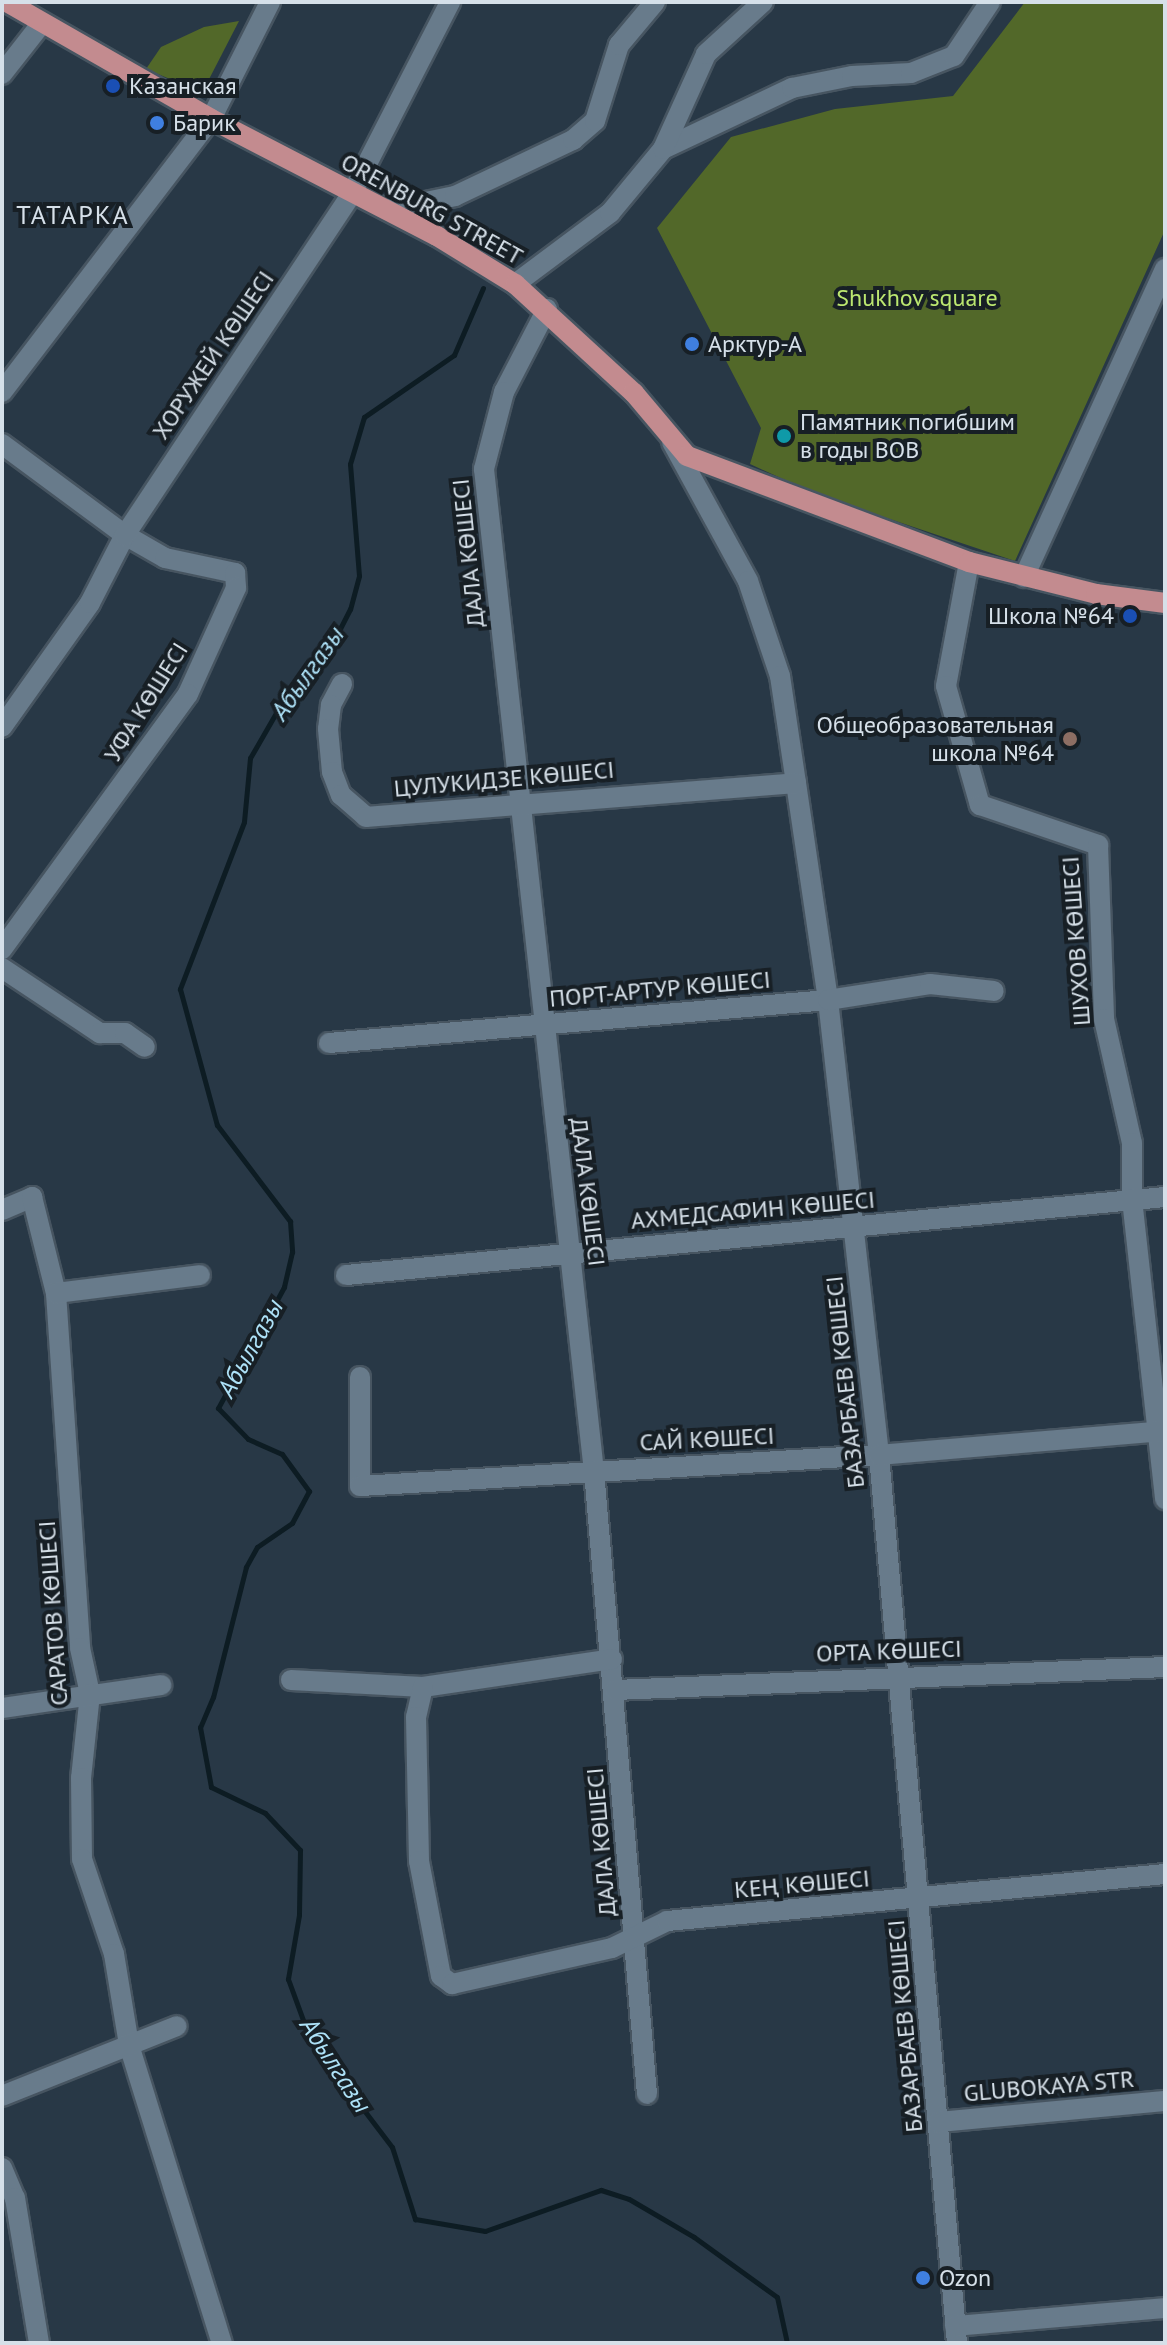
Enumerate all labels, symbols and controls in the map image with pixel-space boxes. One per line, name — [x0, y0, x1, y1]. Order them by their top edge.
place label: Казанская — [129, 72, 237, 100]
marker: Казанская — [104, 77, 122, 95]
place label: Барик — [173, 109, 236, 137]
marker: Барик — [148, 114, 166, 132]
street label: ORENBURG STREET — [336, 147, 528, 271]
district label: ТАТАРКА — [16, 199, 130, 231]
street label: ХОРУЖЕЙ КӨШЕСІ — [146, 265, 280, 445]
park label: Shukhov square — [836, 284, 998, 312]
place label: Арктур-А — [708, 330, 802, 358]
marker: Арктур-А — [683, 335, 701, 353]
place label: Памятник погибшим в годы ВОВ — [800, 408, 1015, 464]
marker: Памятник погибшим в годы ВОВ — [775, 427, 793, 445]
street label: ДАЛА КӨШЕСІ — [446, 477, 490, 629]
place label: Школа №64 — [988, 602, 1114, 630]
marker: Школа №64 — [1121, 607, 1139, 625]
water label: Абылгазы — [263, 620, 351, 726]
street label: УФА КӨШЕСІ — [98, 637, 194, 767]
place label: Общеобразовательная школа №64 — [816, 711, 1054, 767]
marker: Общеобразовательная школа №64 — [1061, 730, 1079, 748]
street label: ЦУЛУКИДЗЕ КӨШЕСІ — [393, 755, 615, 803]
street label: ШУХОВ КӨШЕСІ — [1056, 855, 1096, 1027]
street label: ПОРТ-АРТУР КӨШЕСІ — [548, 965, 772, 1013]
street label: ДАЛА КӨШЕСІ — [565, 1116, 611, 1268]
street label: АХМЕДСАФИН КӨШЕСІ — [630, 1185, 876, 1235]
street label: БАЗАРБАЕВ КӨШЕСІ — [820, 1274, 870, 1490]
water label: Абылгазы — [210, 1293, 290, 1403]
street label: САЙ КӨШЕСІ — [639, 1421, 775, 1457]
street label: САРАТОВ КӨШЕСІ — [32, 1519, 74, 1707]
street label: ОРТА КӨШЕСІ — [815, 1634, 963, 1668]
street label: ДАЛА КӨШЕСІ — [580, 1766, 622, 1918]
street label: КЕҢ КӨШЕСІ — [733, 1864, 871, 1904]
street label: БАЗАРБАЕВ КӨШЕСІ — [881, 1918, 929, 2134]
water label: Абылгазы — [294, 2011, 378, 2119]
street label: GLUBOKAYA STR — [962, 2064, 1136, 2108]
place label: Ozon — [939, 2264, 991, 2292]
marker: Ozon — [914, 2269, 932, 2287]

